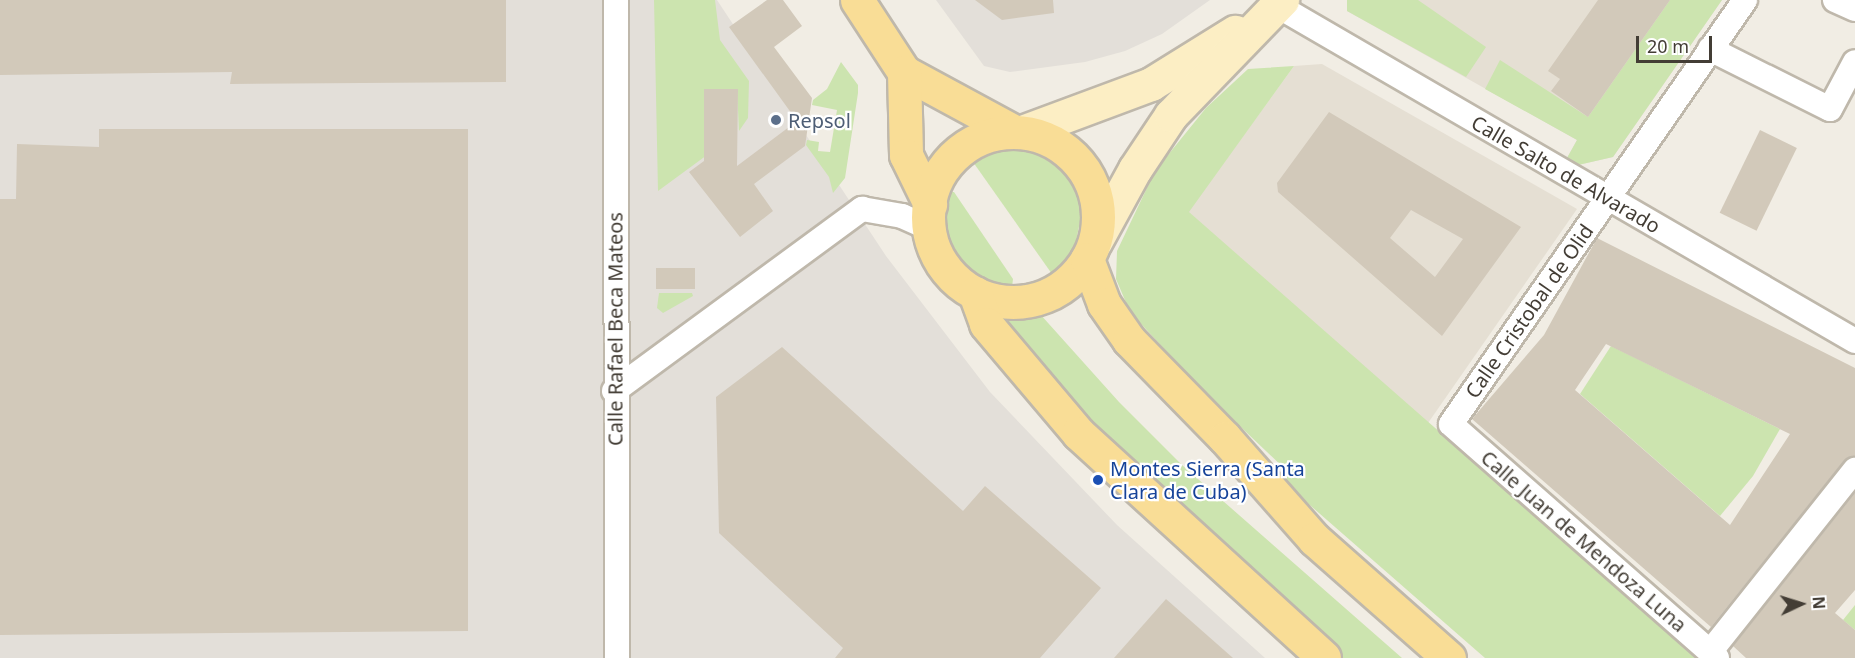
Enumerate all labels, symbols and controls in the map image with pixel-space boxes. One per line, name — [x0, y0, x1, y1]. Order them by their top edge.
scale bar — [1639, 24, 1716, 62]
text: 20 m — [1647, 34, 1689, 58]
place label: Repsol — [788, 108, 851, 132]
street label: Calle Salto de Alvarado — [1467, 110, 1665, 238]
marker: Repsol — [769, 113, 783, 127]
street label: Calle Rafael Beca Mateos — [603, 212, 627, 446]
street label: Calle Cristobal de Olid — [1460, 220, 1598, 402]
street label: Calle Juan de Mendoza Luna — [1476, 445, 1692, 637]
place label: Montes Sierra (Santa Clara de Cuba) — [1110, 456, 1305, 503]
marker: Montes Sierra (Santa Clara de Cuba) — [1091, 473, 1105, 487]
north arrow — [1771, 574, 1831, 634]
text: N — [1808, 595, 1830, 610]

